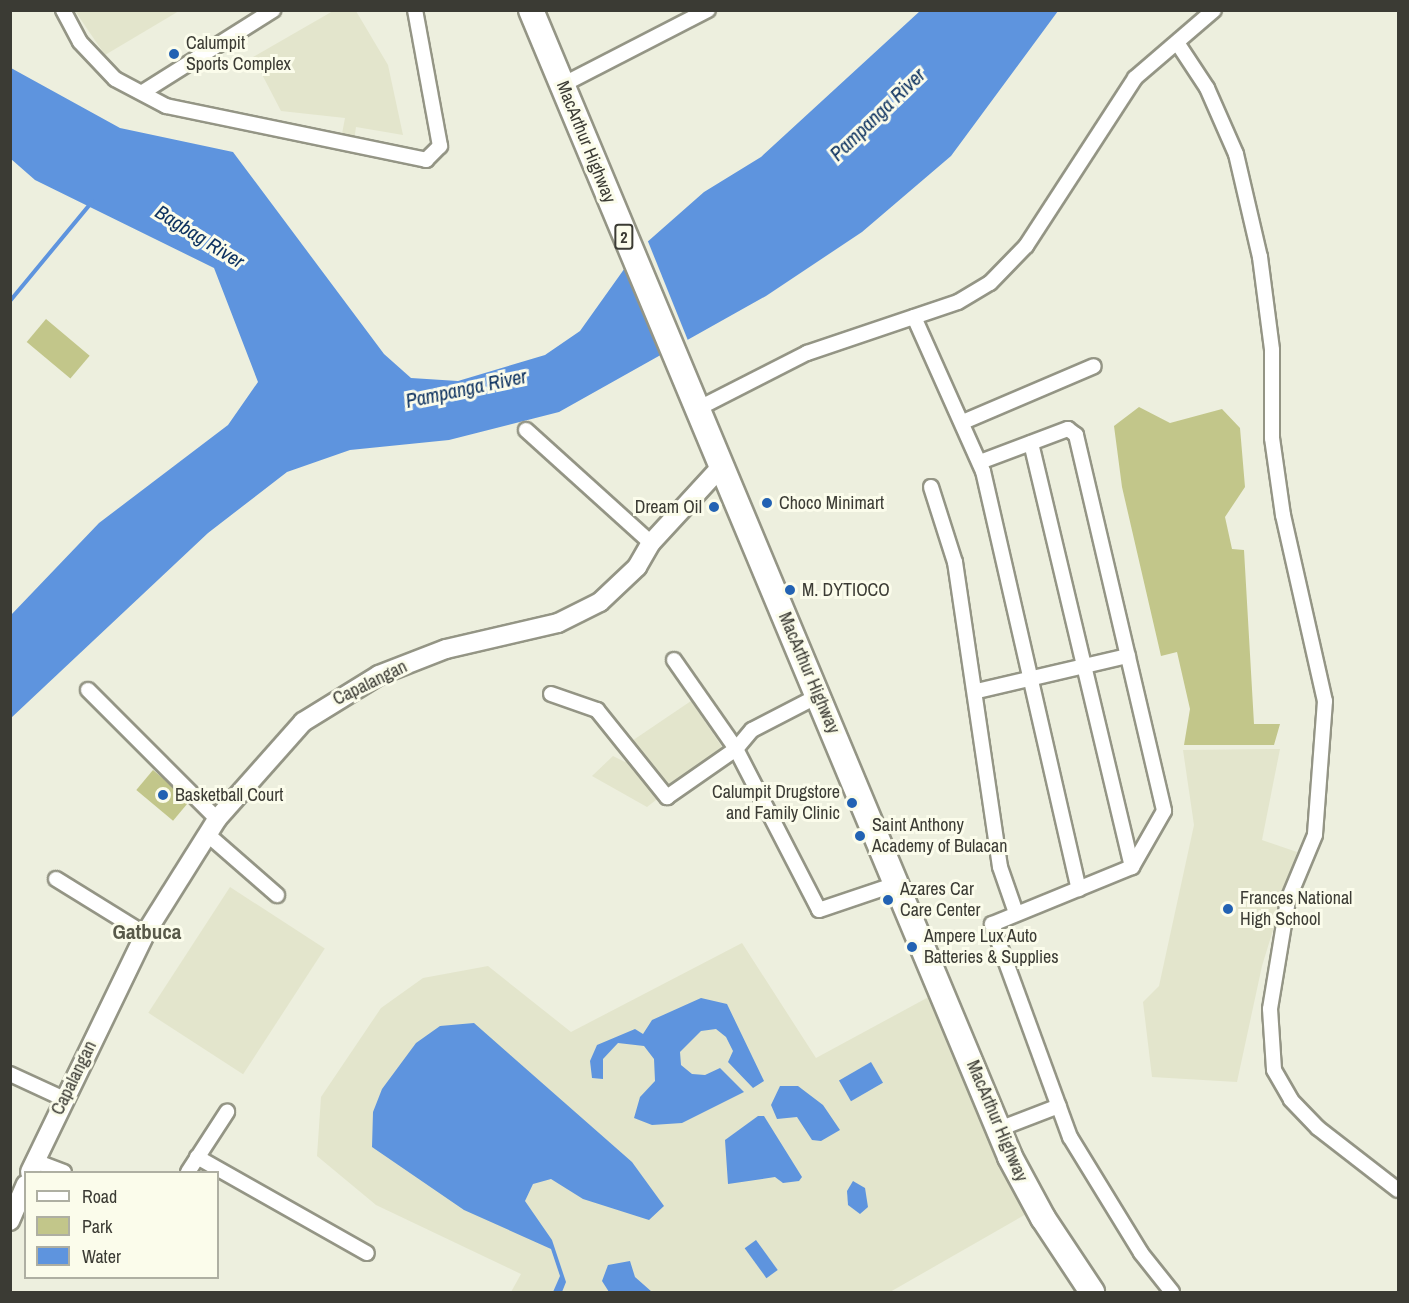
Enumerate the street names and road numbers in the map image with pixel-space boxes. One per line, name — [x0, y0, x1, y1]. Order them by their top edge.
street label: MacArthur Highway — [552, 78, 620, 206]
road number: 2 — [614, 224, 634, 250]
street label: MacArthur Highway — [774, 609, 844, 737]
street label: Capalangan — [329, 656, 411, 710]
street label: Capalangan — [47, 1037, 101, 1119]
street label: MacArthur Highway — [962, 1057, 1032, 1185]

